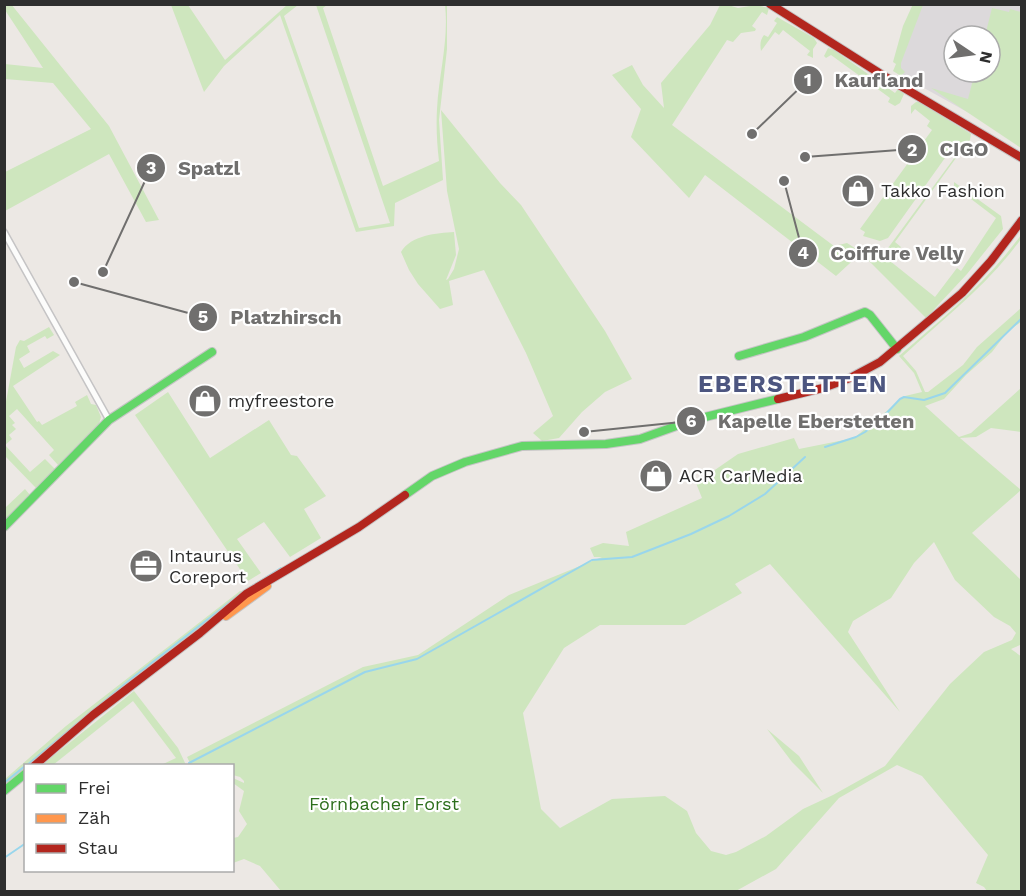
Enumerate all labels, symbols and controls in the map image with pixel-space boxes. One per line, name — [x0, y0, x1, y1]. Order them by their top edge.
north arrow — [942, 24, 1002, 84]
text: N — [976, 49, 997, 65]
callout: Kaufland — [793, 61, 936, 99]
text: Kaufland — [834, 68, 924, 92]
text: 1 — [804, 69, 812, 90]
callout: CIGO — [897, 130, 1001, 168]
text: CIGO — [939, 137, 989, 161]
text: 2 — [907, 139, 917, 160]
callout: Spatzl — [136, 149, 252, 187]
text: Spatzl — [178, 156, 240, 180]
text: 3 — [146, 157, 156, 178]
shop icon: Takko Fashion — [840, 173, 876, 209]
place label: Takko Fashion — [881, 180, 1005, 201]
callout: Coiffure Velly — [788, 234, 976, 272]
text: Coiffure Velly — [830, 241, 964, 265]
text: 4 — [797, 242, 809, 263]
callout: Platzhirsch — [188, 298, 354, 336]
text: Platzhirsch — [230, 305, 342, 329]
text: 5 — [198, 306, 208, 327]
district label: EBERSTETTEN — [698, 370, 888, 398]
shop icon: myfreestore — [187, 383, 223, 419]
place label: myfreestore — [228, 390, 334, 411]
callout: Kapelle Eberstetten — [676, 402, 927, 440]
text: Kapelle Eberstetten — [718, 409, 914, 433]
text: 6 — [685, 410, 697, 431]
shop icon: ACR CarMedia — [638, 458, 674, 494]
place label: ACR CarMedia — [679, 465, 803, 486]
place label: Intaurus Coreport — [169, 545, 246, 587]
office icon: Intaurus Coreport — [128, 548, 164, 584]
legend — [24, 764, 234, 872]
text: Frei — [78, 777, 110, 798]
park label: Förnbacher Forst — [309, 793, 460, 814]
text: Zäh — [78, 807, 111, 828]
text: Stau — [78, 837, 118, 858]

